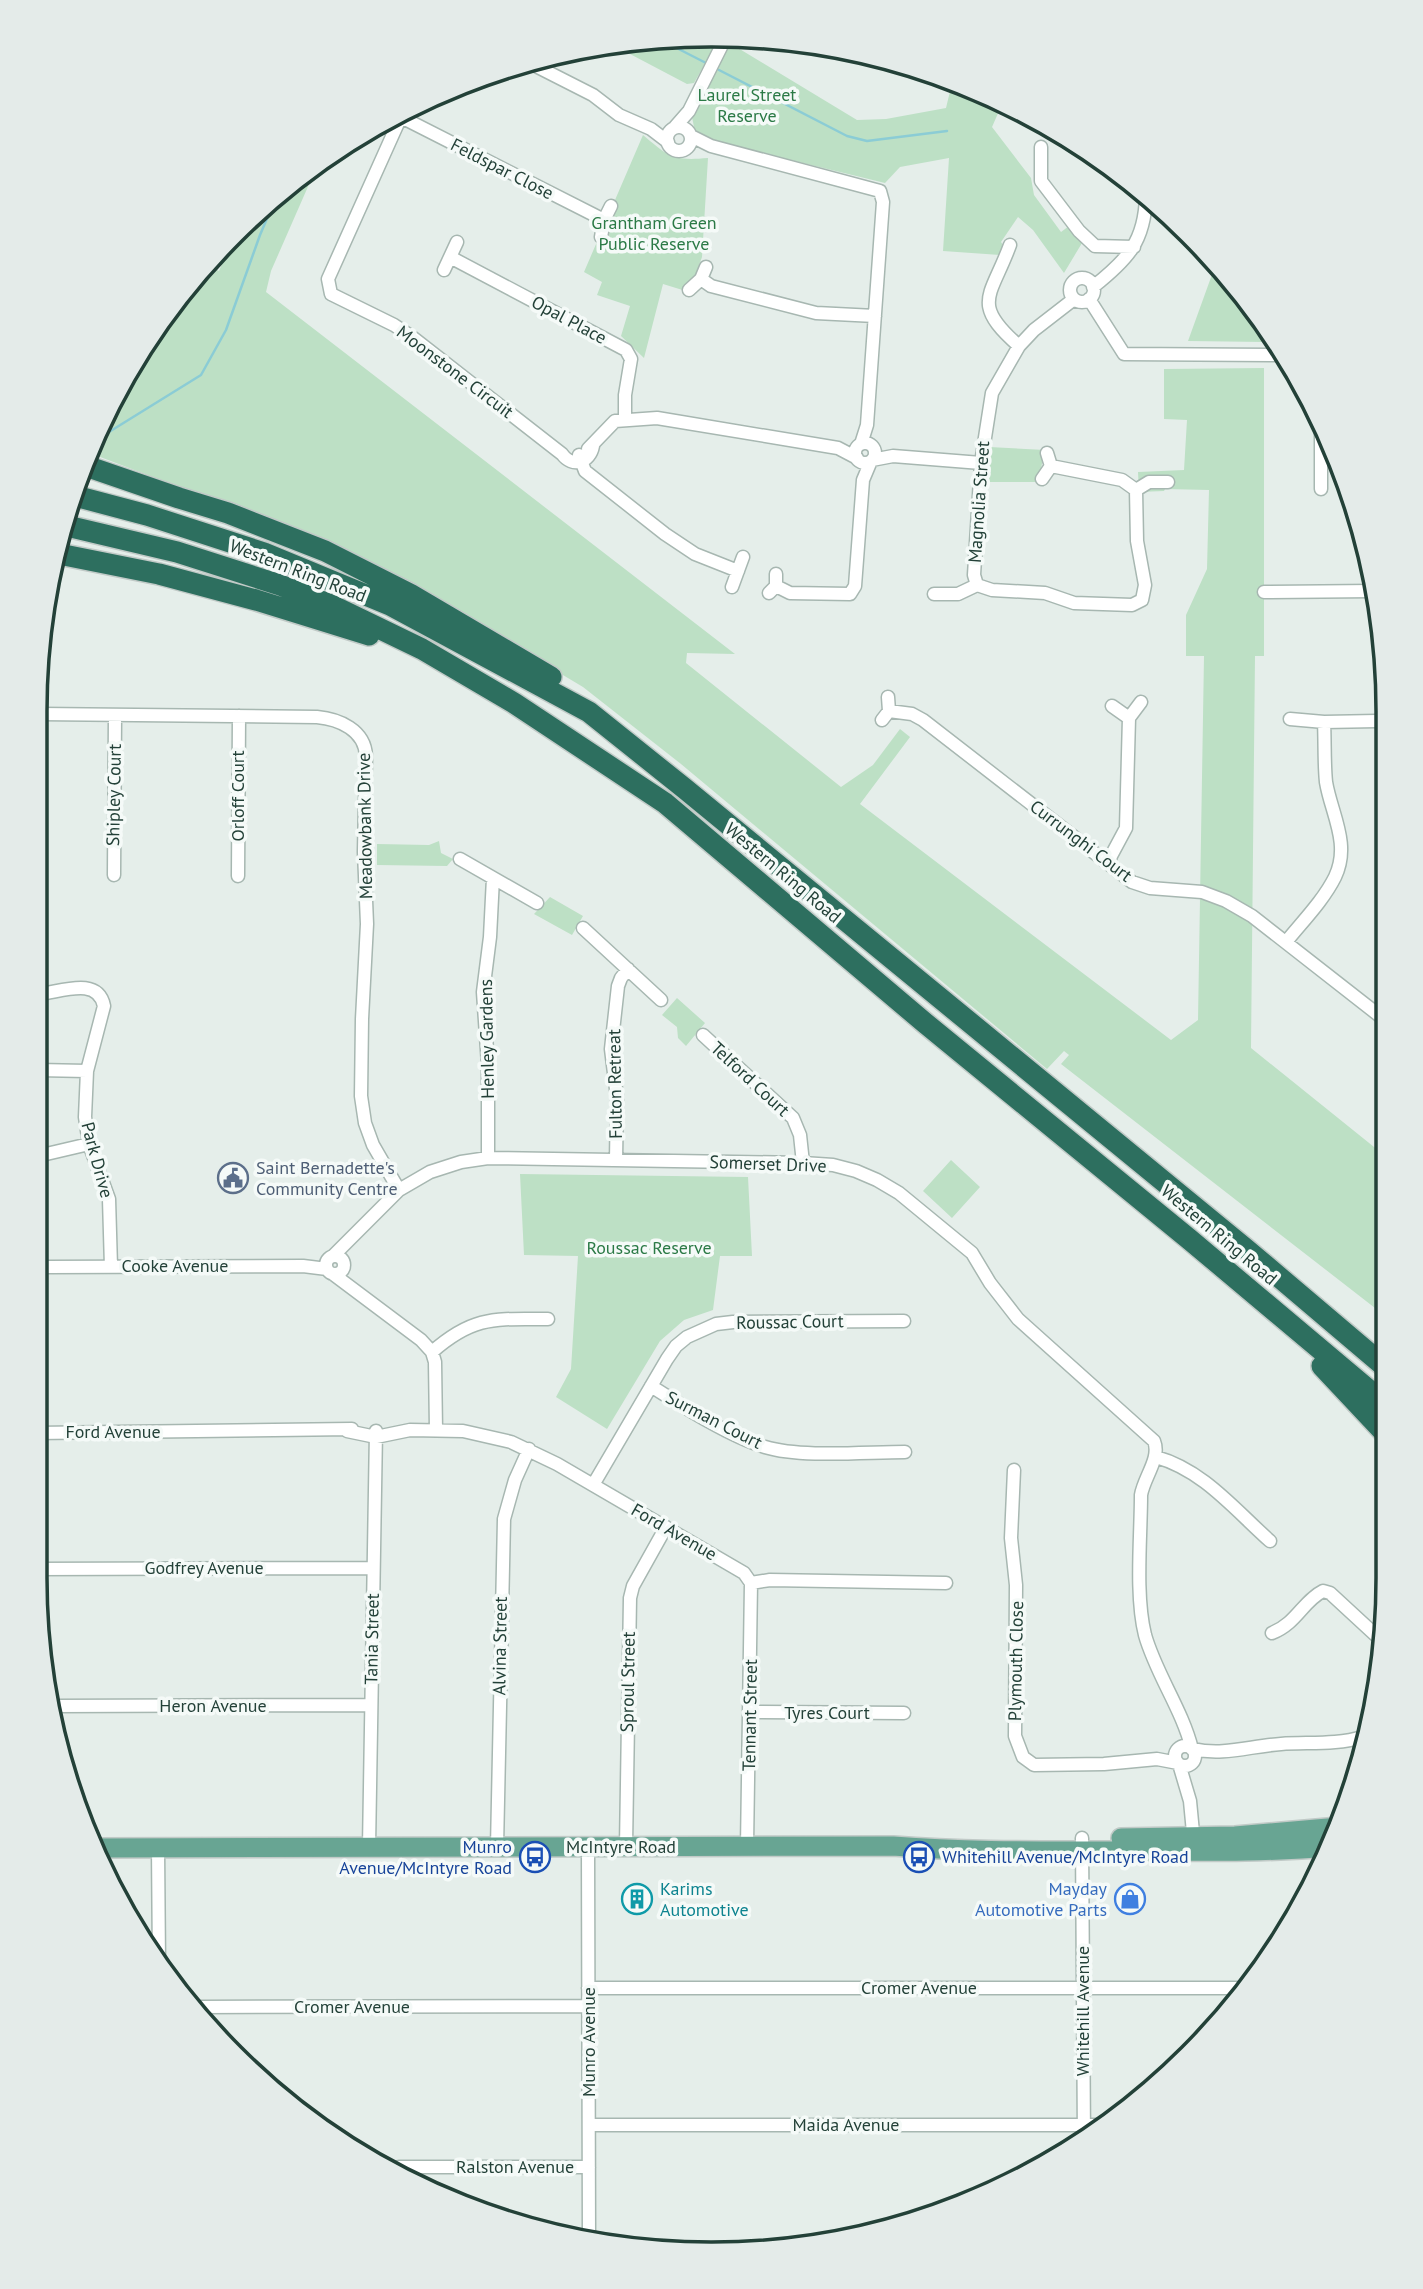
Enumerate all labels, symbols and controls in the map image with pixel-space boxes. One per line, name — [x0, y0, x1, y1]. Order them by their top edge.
park label: Laurel Street Reserve — [698, 83, 796, 127]
street label: Feldspar Close — [447, 133, 558, 204]
park label: Grantham Green Public Reserve — [591, 211, 717, 255]
street label: Opal Place — [528, 290, 611, 349]
street label: Moonstone Circuit — [392, 320, 518, 423]
street label: Magnolia Street — [963, 440, 994, 564]
street label: Western Ring Road — [227, 534, 370, 607]
street label: Shipley Court — [101, 744, 126, 846]
street label: Orloff Court — [226, 750, 249, 842]
street label: Meadowbank Drive — [352, 753, 377, 899]
street label: Currunghi Court — [1026, 795, 1137, 887]
street label: Western Ring Road — [721, 817, 846, 928]
street label: Henley Gardens — [474, 979, 499, 1099]
street label: Fulton Retreat — [602, 1029, 627, 1139]
street label: Telford Court — [706, 1036, 795, 1121]
street label: Park Drive — [76, 1119, 119, 1200]
street label: Somerset Drive — [709, 1150, 827, 1177]
place label: Saint Bernadette's Community Centre — [256, 1156, 398, 1200]
public building icon: Saint Bernadette's Community Centre — [216, 1161, 250, 1195]
street label: Western Ring Road — [1157, 1179, 1282, 1290]
park label: Roussac Reserve — [586, 1236, 712, 1259]
street label: Cooke Avenue — [122, 1254, 228, 1277]
street label: Roussac Court — [736, 1309, 844, 1334]
street label: Surman Court — [662, 1385, 766, 1454]
street label: Ford Avenue — [65, 1420, 161, 1443]
street label: Ford Avenue — [627, 1498, 721, 1565]
street label: Godfrey Avenue — [144, 1556, 264, 1579]
street label: Tania Street — [359, 1593, 384, 1685]
street label: Alvina Street — [487, 1596, 512, 1696]
street label: Plymouth Close — [1003, 1601, 1028, 1721]
street label: Sproul Street — [615, 1631, 640, 1733]
street label: Tennant Street — [737, 1659, 762, 1771]
street label: Heron Avenue — [159, 1694, 267, 1717]
street label: Tyres Court — [784, 1701, 870, 1724]
place label: Munro Avenue/McIntyre Road — [339, 1835, 512, 1879]
street label: McIntyre Road — [566, 1835, 676, 1858]
bus stop icon: Munro Avenue/McIntyre Road — [518, 1840, 552, 1874]
bus stop icon: Whitehill Avenue/McIntyre Road — [902, 1840, 936, 1874]
place label: Whitehill Avenue/McIntyre Road — [942, 1845, 1189, 1868]
place label: Karims Automotive — [660, 1877, 749, 1921]
place label: Mayday Automotive Parts — [975, 1877, 1108, 1921]
building icon: Karims Automotive — [620, 1882, 654, 1916]
shop icon: Mayday Automotive Parts — [1113, 1882, 1147, 1916]
street label: Whitehill Avenue — [1071, 1946, 1094, 2076]
street label: Cromer Avenue — [861, 1976, 977, 1999]
street label: Munro Avenue — [577, 1987, 600, 2097]
street label: Cromer Avenue — [294, 1995, 410, 2018]
street label: Maida Avenue — [792, 2113, 900, 2136]
street label: Ralston Avenue — [456, 2155, 574, 2178]

